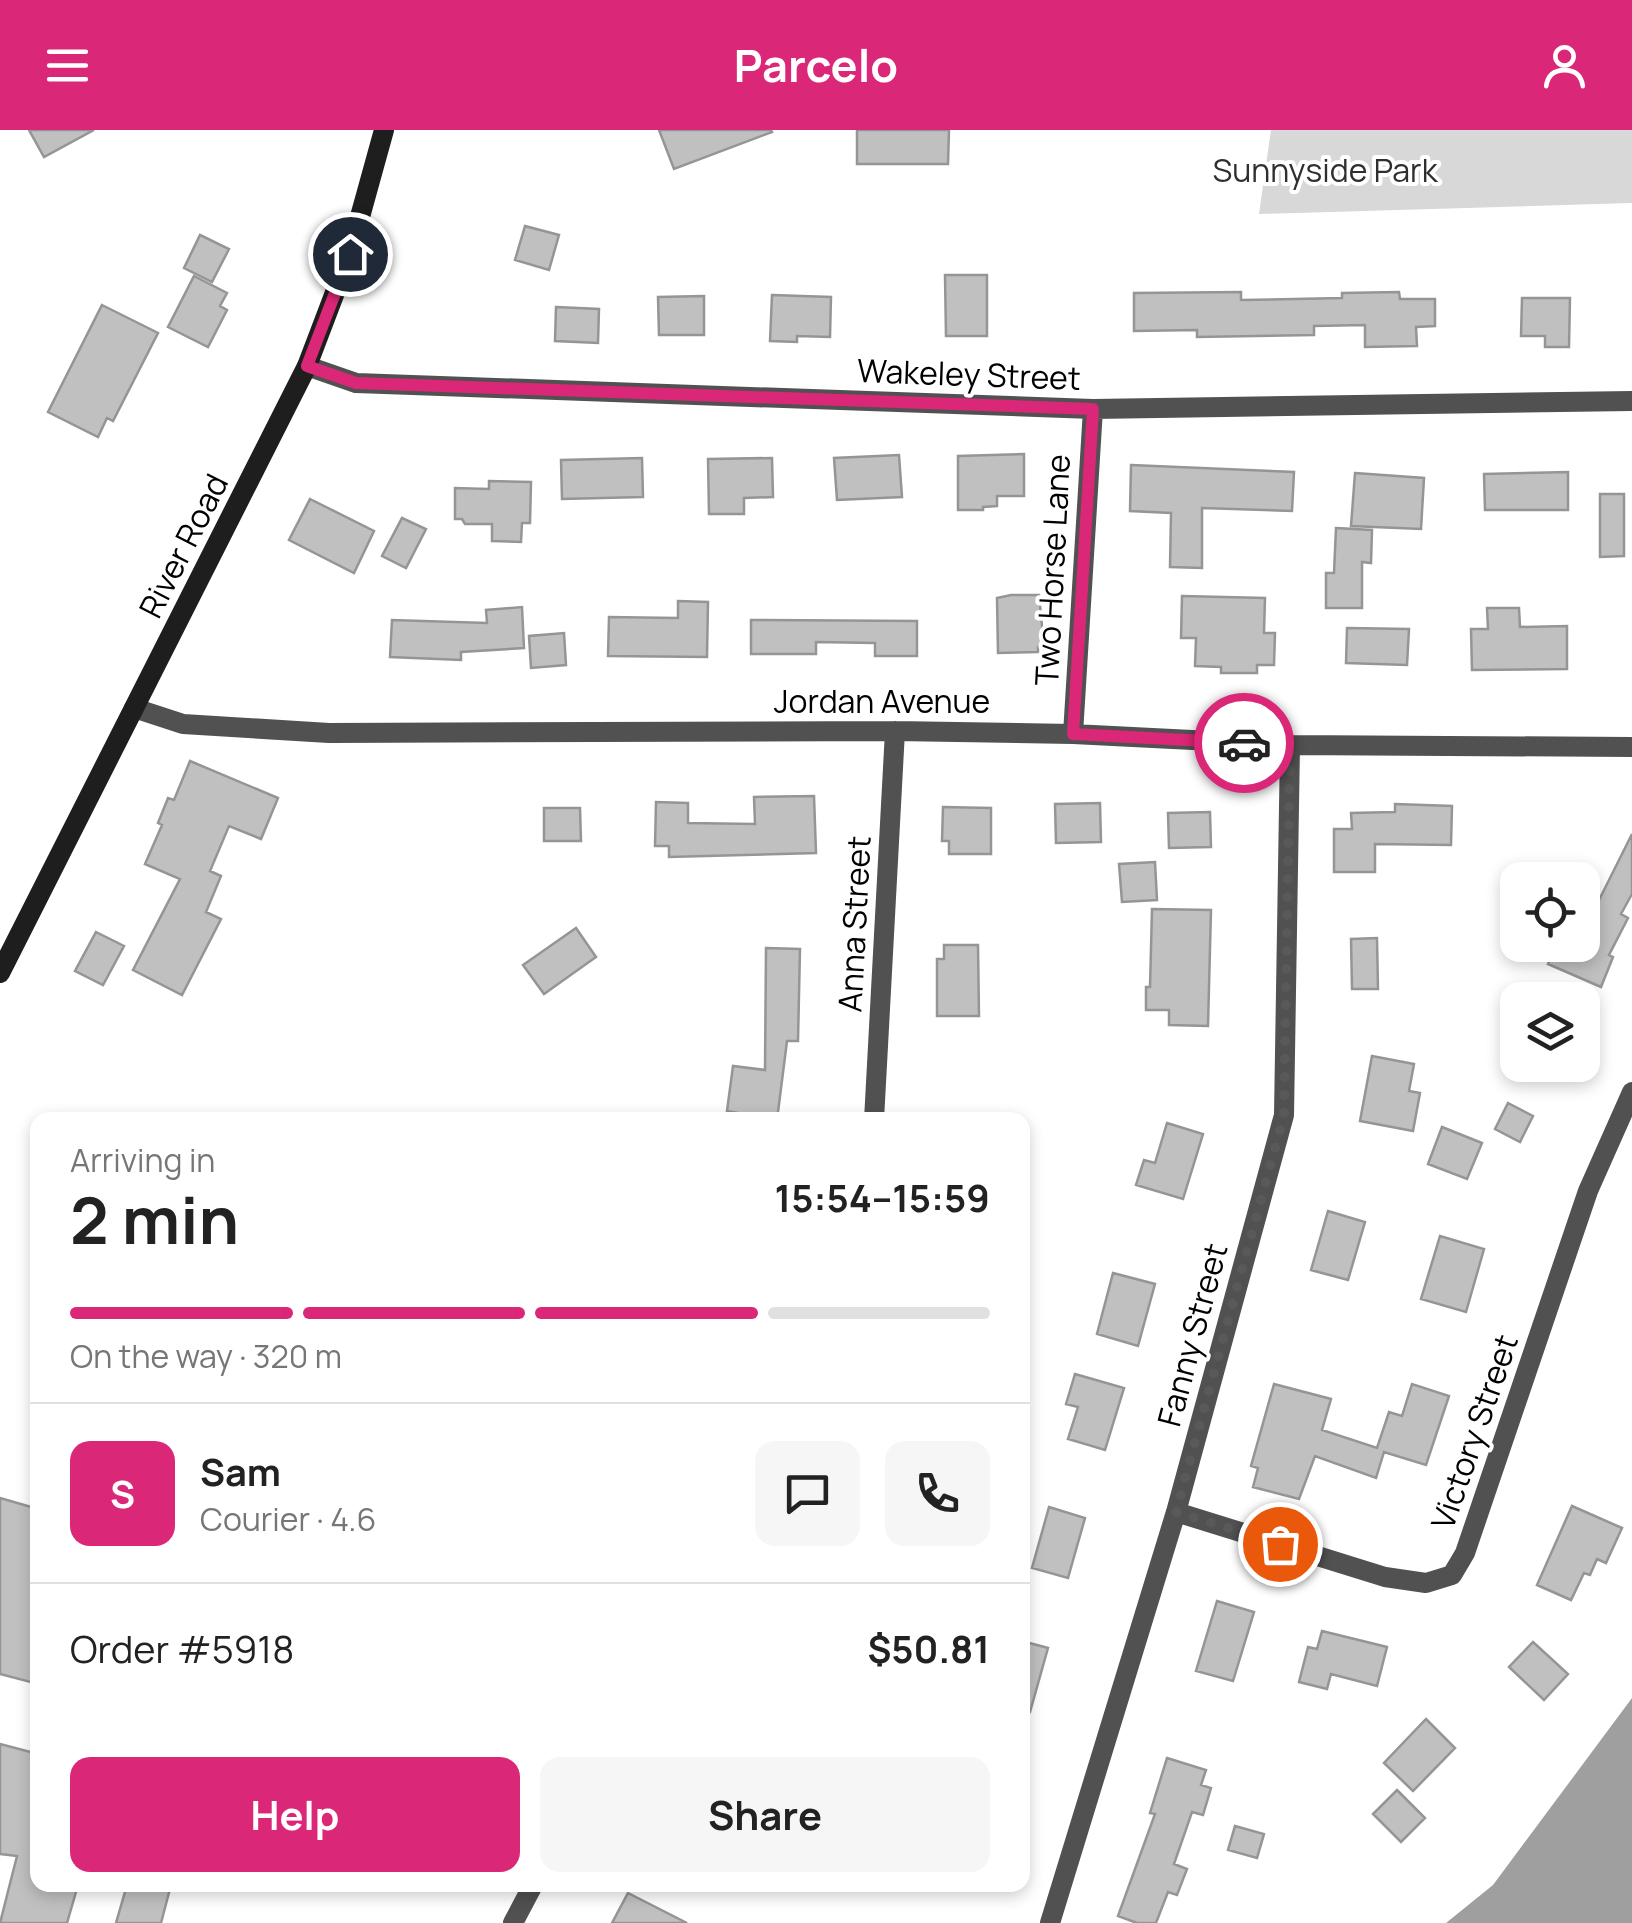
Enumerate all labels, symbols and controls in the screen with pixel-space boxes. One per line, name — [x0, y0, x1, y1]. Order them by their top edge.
text: Parcelo — [734, 34, 898, 96]
icon: menu — [40, 38, 95, 93]
icon: person — [1537, 38, 1592, 93]
park label: Sunnyside Park — [1212, 148, 1439, 192]
pin — [308, 212, 393, 297]
icon: home — [323, 227, 378, 282]
street label: Wakeley Street — [857, 348, 1082, 400]
street label: Two Horse Lane — [1024, 453, 1080, 687]
street label: River Road — [128, 466, 238, 625]
street label: Jordan Avenue — [774, 679, 990, 723]
courier — [1194, 693, 1294, 793]
icon: car — [1217, 716, 1272, 771]
street label: Anna Street — [827, 835, 881, 1013]
map controls — [1500, 862, 1600, 1082]
button: locate — [1500, 862, 1600, 962]
button: layers — [1500, 982, 1600, 1082]
text: Arriving in — [70, 1138, 215, 1182]
text: 15:54–15:59 — [775, 1171, 990, 1223]
text: 2 min — [70, 1175, 239, 1264]
street label: Fanny Street — [1146, 1238, 1238, 1431]
street label: Victory Street — [1420, 1328, 1528, 1535]
text: On the way · 320 m — [70, 1334, 342, 1378]
button: chat — [755, 1441, 860, 1546]
button: phone — [885, 1441, 990, 1546]
text: Sam — [200, 1445, 281, 1497]
text: S — [110, 1467, 135, 1519]
text: Courier · 4.6 — [200, 1497, 376, 1541]
pin — [1238, 1502, 1323, 1587]
icon: bag — [1253, 1517, 1308, 1572]
text: Order #5918 — [70, 1622, 294, 1674]
text: $50.81 — [867, 1622, 990, 1674]
button: Help — [70, 1757, 520, 1872]
button: Share — [540, 1757, 990, 1872]

